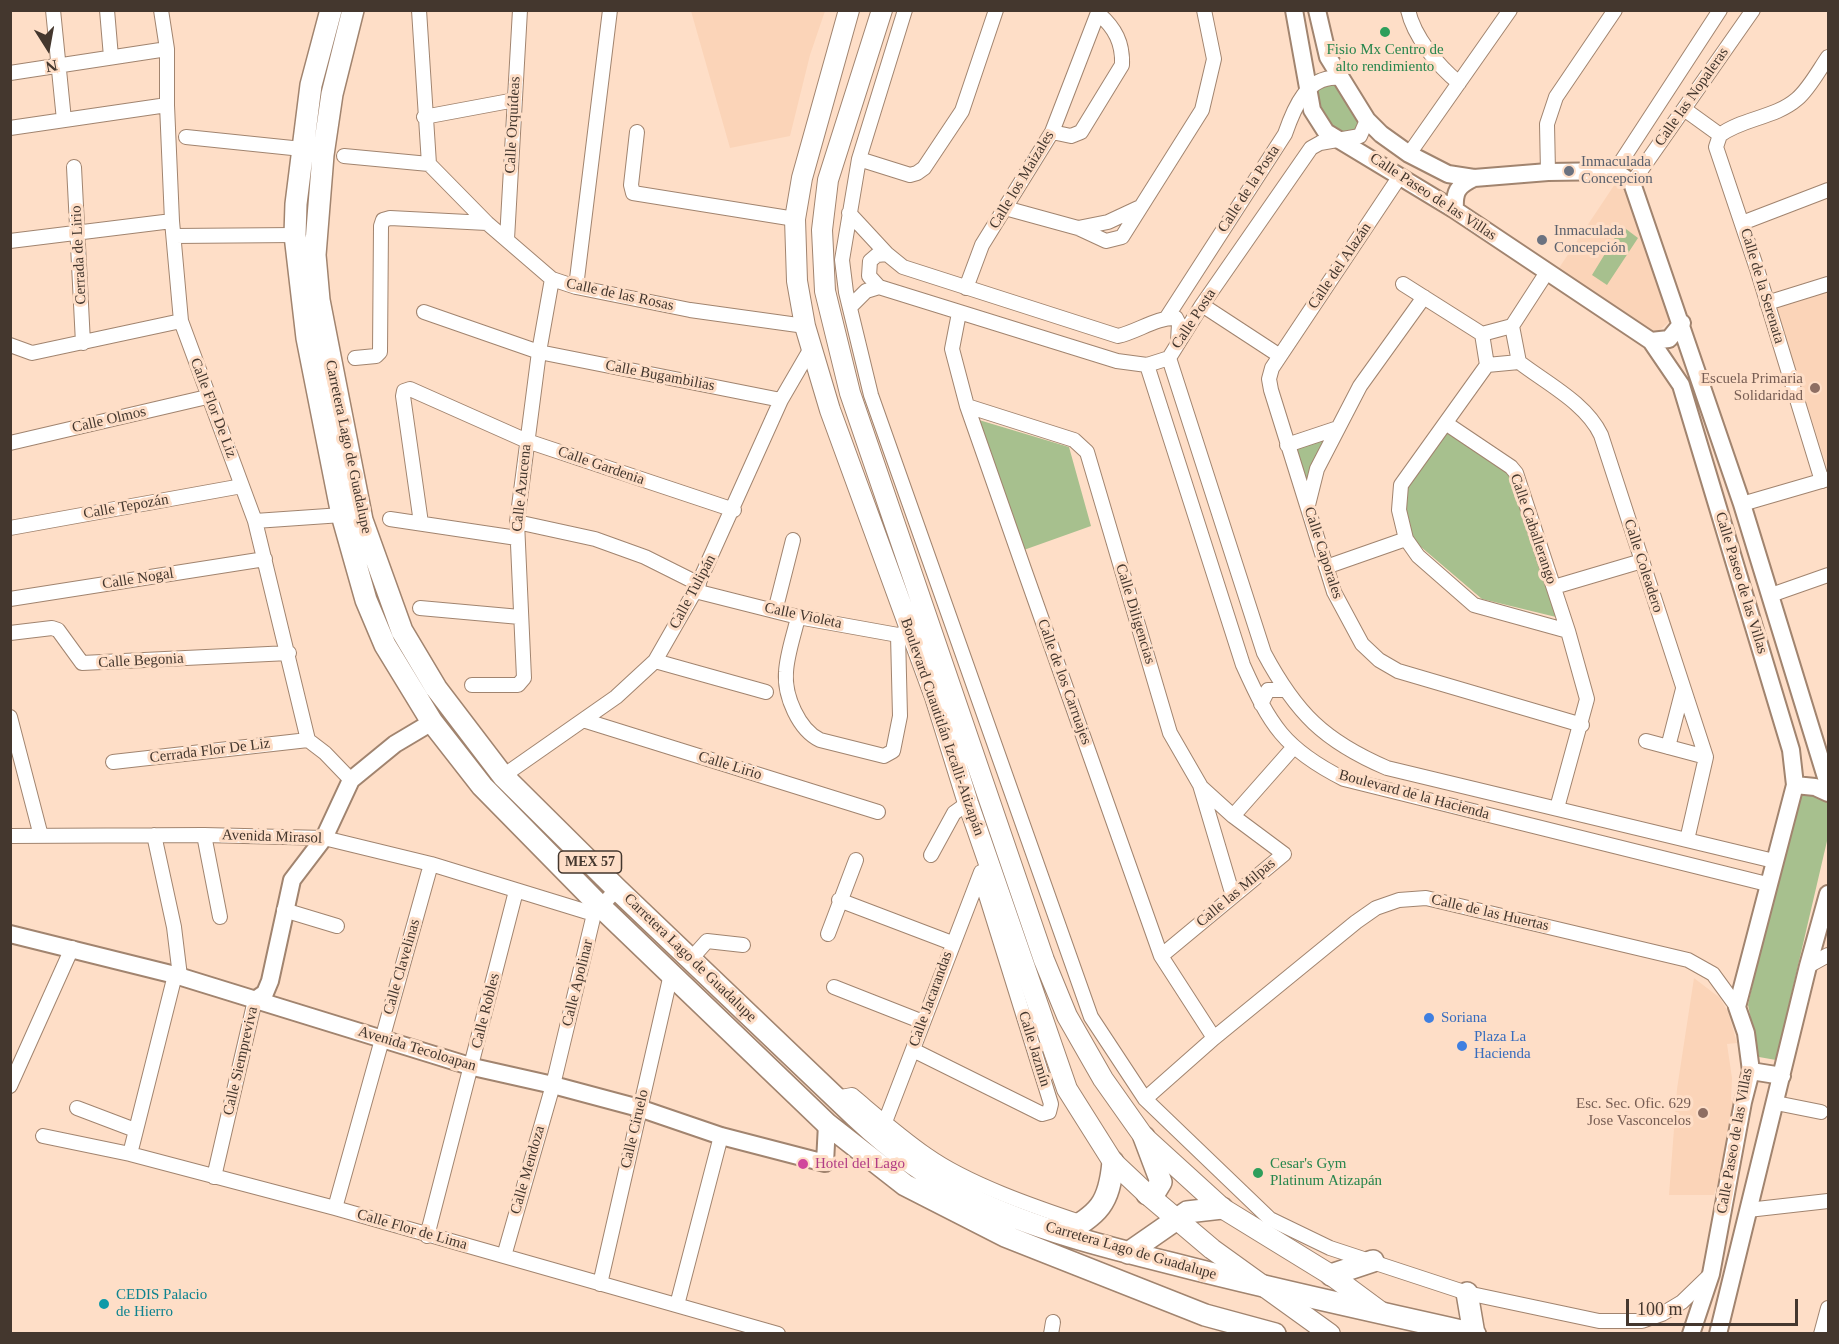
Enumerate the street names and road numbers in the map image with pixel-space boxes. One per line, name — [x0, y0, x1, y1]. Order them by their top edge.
street label: Calle las Nopaleras — [1651, 44, 1733, 150]
street label: Calle Orquídeas — [501, 76, 525, 174]
street label: Calle los Maizales — [986, 128, 1058, 232]
street label: Calle de la Posta — [1214, 142, 1284, 236]
street label: Calle Paseo de las Villas — [1366, 149, 1500, 245]
street label: Cerrada de Lirio — [67, 205, 91, 305]
street label: Calle del Alazán — [1305, 220, 1375, 312]
street label: Calle de la Serenata — [1736, 226, 1788, 346]
street label: Calle de las Rosas — [565, 275, 675, 315]
street label: Calle Posta — [1168, 286, 1220, 352]
street label: Calle Flor De Liz — [186, 356, 240, 460]
street label: Calle Bugambilias — [604, 357, 716, 395]
street label: Carretera Lago de Guadalupe — [321, 359, 375, 535]
street label: Calle Olmos — [70, 403, 148, 437]
street label: Calle Azucena — [508, 443, 536, 533]
street label: Calle Gardenia — [555, 443, 647, 489]
street label: Calle Caballerango — [1506, 472, 1560, 586]
street label: Calle Tepozán — [82, 491, 170, 523]
street label: Calle Caporales — [1300, 505, 1346, 601]
street label: Calle Paseo de las Villas — [1711, 510, 1771, 656]
street label: Calle Coleadero — [1619, 517, 1667, 615]
street label: Calle Tulipán — [666, 552, 720, 632]
street label: Calle Diligencias — [1111, 562, 1159, 666]
street label: Calle Nogal — [101, 564, 175, 594]
street label: Calle Violeta — [763, 599, 843, 633]
street label: Boulevard Cuautitlán Izcalli-Atizapán — [896, 616, 988, 838]
street label: Calle de los Carruajes — [1033, 617, 1095, 747]
street label: Calle Begonia — [98, 650, 184, 672]
street label: Cerrada Flor De Liz — [149, 735, 271, 767]
street label: Calle Lirio — [696, 748, 764, 784]
street label: Boulevard de la Hacienda — [1337, 766, 1491, 824]
street label: Avenida Mirasol — [222, 826, 322, 848]
road number: MEX 57 — [558, 851, 622, 873]
street label: Calle las Milpas — [1193, 855, 1279, 931]
street label: Carretera Lago de Guadalupe — [620, 890, 760, 1026]
street label: Calle de las Huertas — [1429, 891, 1551, 935]
street label: Calle Clavelinas — [380, 917, 424, 1017]
street label: Calle Apolinar — [559, 938, 597, 1028]
street label: Calle Jacarandas — [905, 949, 957, 1049]
street label: Calle Robles — [468, 971, 504, 1051]
street label: Calle Siempreviva — [220, 1005, 262, 1117]
street label: Calle Jazmín — [1014, 1009, 1054, 1089]
street label: Avenida Tecoloapan — [356, 1023, 478, 1075]
street label: Calle Paseo de las Villas — [1713, 1067, 1757, 1215]
street label: Calle Ciruelo — [617, 1088, 653, 1170]
street label: Calle Mendoza — [507, 1124, 549, 1216]
street label: Calle Flor de Lima — [355, 1206, 469, 1254]
street label: Carretera Lago de Guadalupe — [1043, 1218, 1219, 1284]

